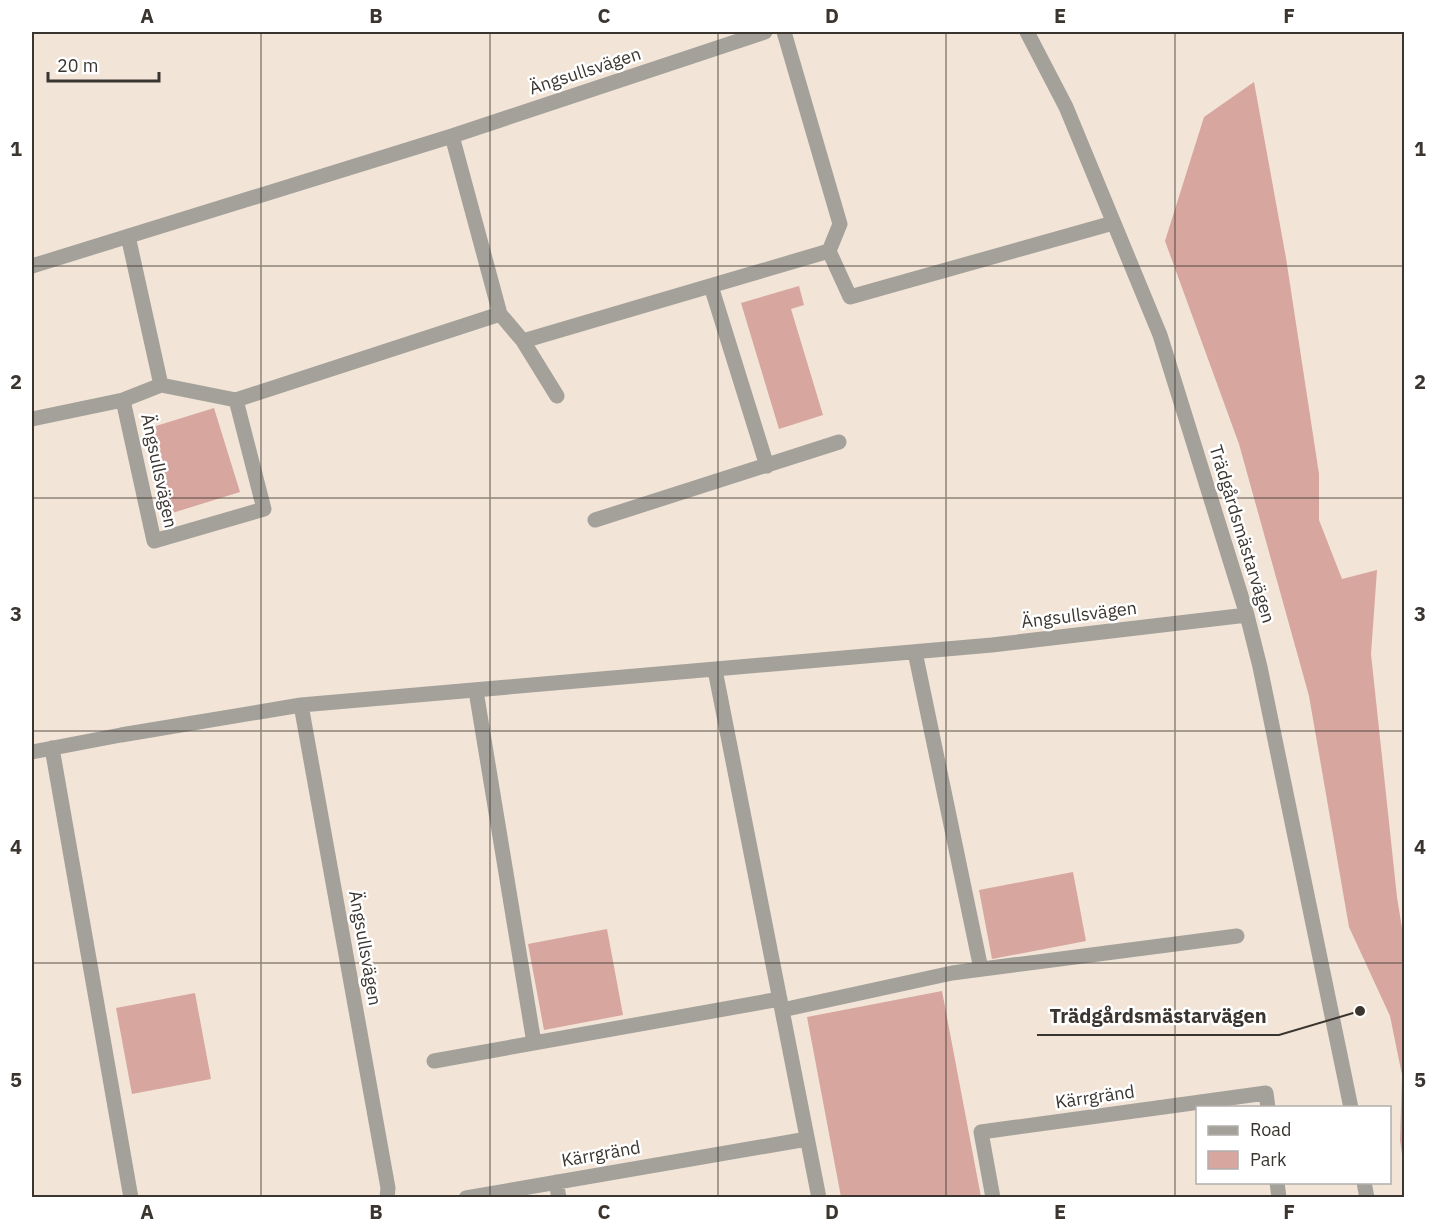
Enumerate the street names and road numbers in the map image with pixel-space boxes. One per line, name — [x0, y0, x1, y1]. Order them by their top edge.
street label: Ängsullsvägen — [526, 42, 644, 99]
street label: Ängsullsvägen — [136, 412, 183, 530]
street label: Trädgårdsmästarvägen — [1204, 442, 1281, 626]
street label: Ängsullsvägen — [1020, 596, 1138, 633]
street label: Ängsullsvägen — [344, 889, 387, 1007]
street label: Kärrgränd — [1054, 1080, 1136, 1113]
street label: Kärrgränd — [560, 1135, 642, 1172]

